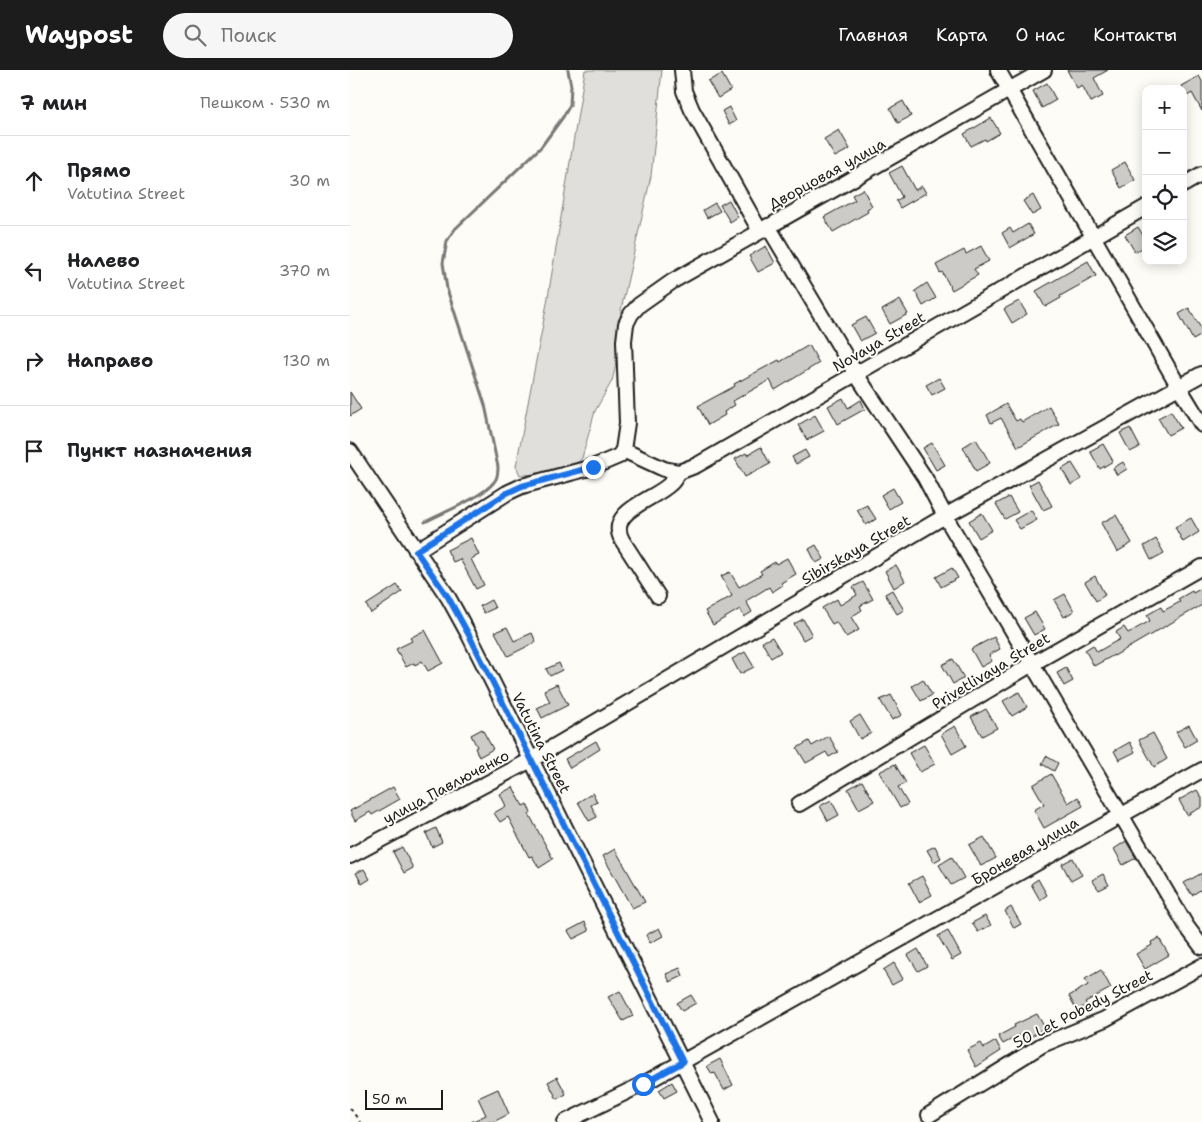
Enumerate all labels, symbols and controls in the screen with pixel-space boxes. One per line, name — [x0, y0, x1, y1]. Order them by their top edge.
search box — [163, 13, 513, 58]
text: Waypost — [25, 19, 133, 51]
icon: search — [181, 21, 209, 49]
text: Поиск — [221, 23, 276, 48]
text: Главная — [838, 23, 908, 47]
text: Карта — [936, 23, 988, 47]
text: О нас — [1016, 23, 1065, 47]
text: Контакты — [1093, 23, 1177, 47]
map controls — [1142, 85, 1187, 265]
button: + — [1142, 85, 1187, 130]
text: 7 мин — [20, 89, 87, 117]
text: Пешком · 530 m — [200, 92, 330, 113]
button: − — [1142, 130, 1187, 175]
street label: Дворцовая улица — [765, 133, 890, 214]
text: Прямо — [67, 158, 131, 183]
icon: ahead — [20, 167, 48, 195]
text: 30 m — [289, 170, 330, 191]
button: locate — [1142, 175, 1187, 220]
text: Vatutina Street — [67, 183, 185, 204]
button: layers — [1142, 220, 1187, 265]
text: Налево — [67, 248, 140, 273]
icon: left — [20, 257, 48, 285]
text: 370 m — [279, 260, 330, 281]
text: Vatutina Street — [67, 273, 185, 294]
street label: Novaya Street — [829, 307, 929, 377]
icon: right — [20, 347, 48, 375]
text: Направо — [67, 348, 153, 373]
text: 130 m — [283, 350, 330, 371]
icon: arrive — [20, 437, 48, 465]
text: Пункт назначения — [67, 438, 252, 463]
route end — [582, 456, 605, 479]
street label: Sibirskaya Street — [798, 511, 914, 589]
street label: Privetlivaya Street — [928, 628, 1054, 714]
street label: Vatutina Street — [507, 689, 575, 797]
street label: улица Павлюченко — [379, 745, 513, 829]
street label: Броневая улица — [968, 812, 1083, 890]
street label: 50 Let Pobedy Street — [1010, 965, 1156, 1053]
route start — [632, 1073, 655, 1096]
scale bar — [365, 1087, 442, 1110]
text: 50 m — [372, 1090, 407, 1108]

